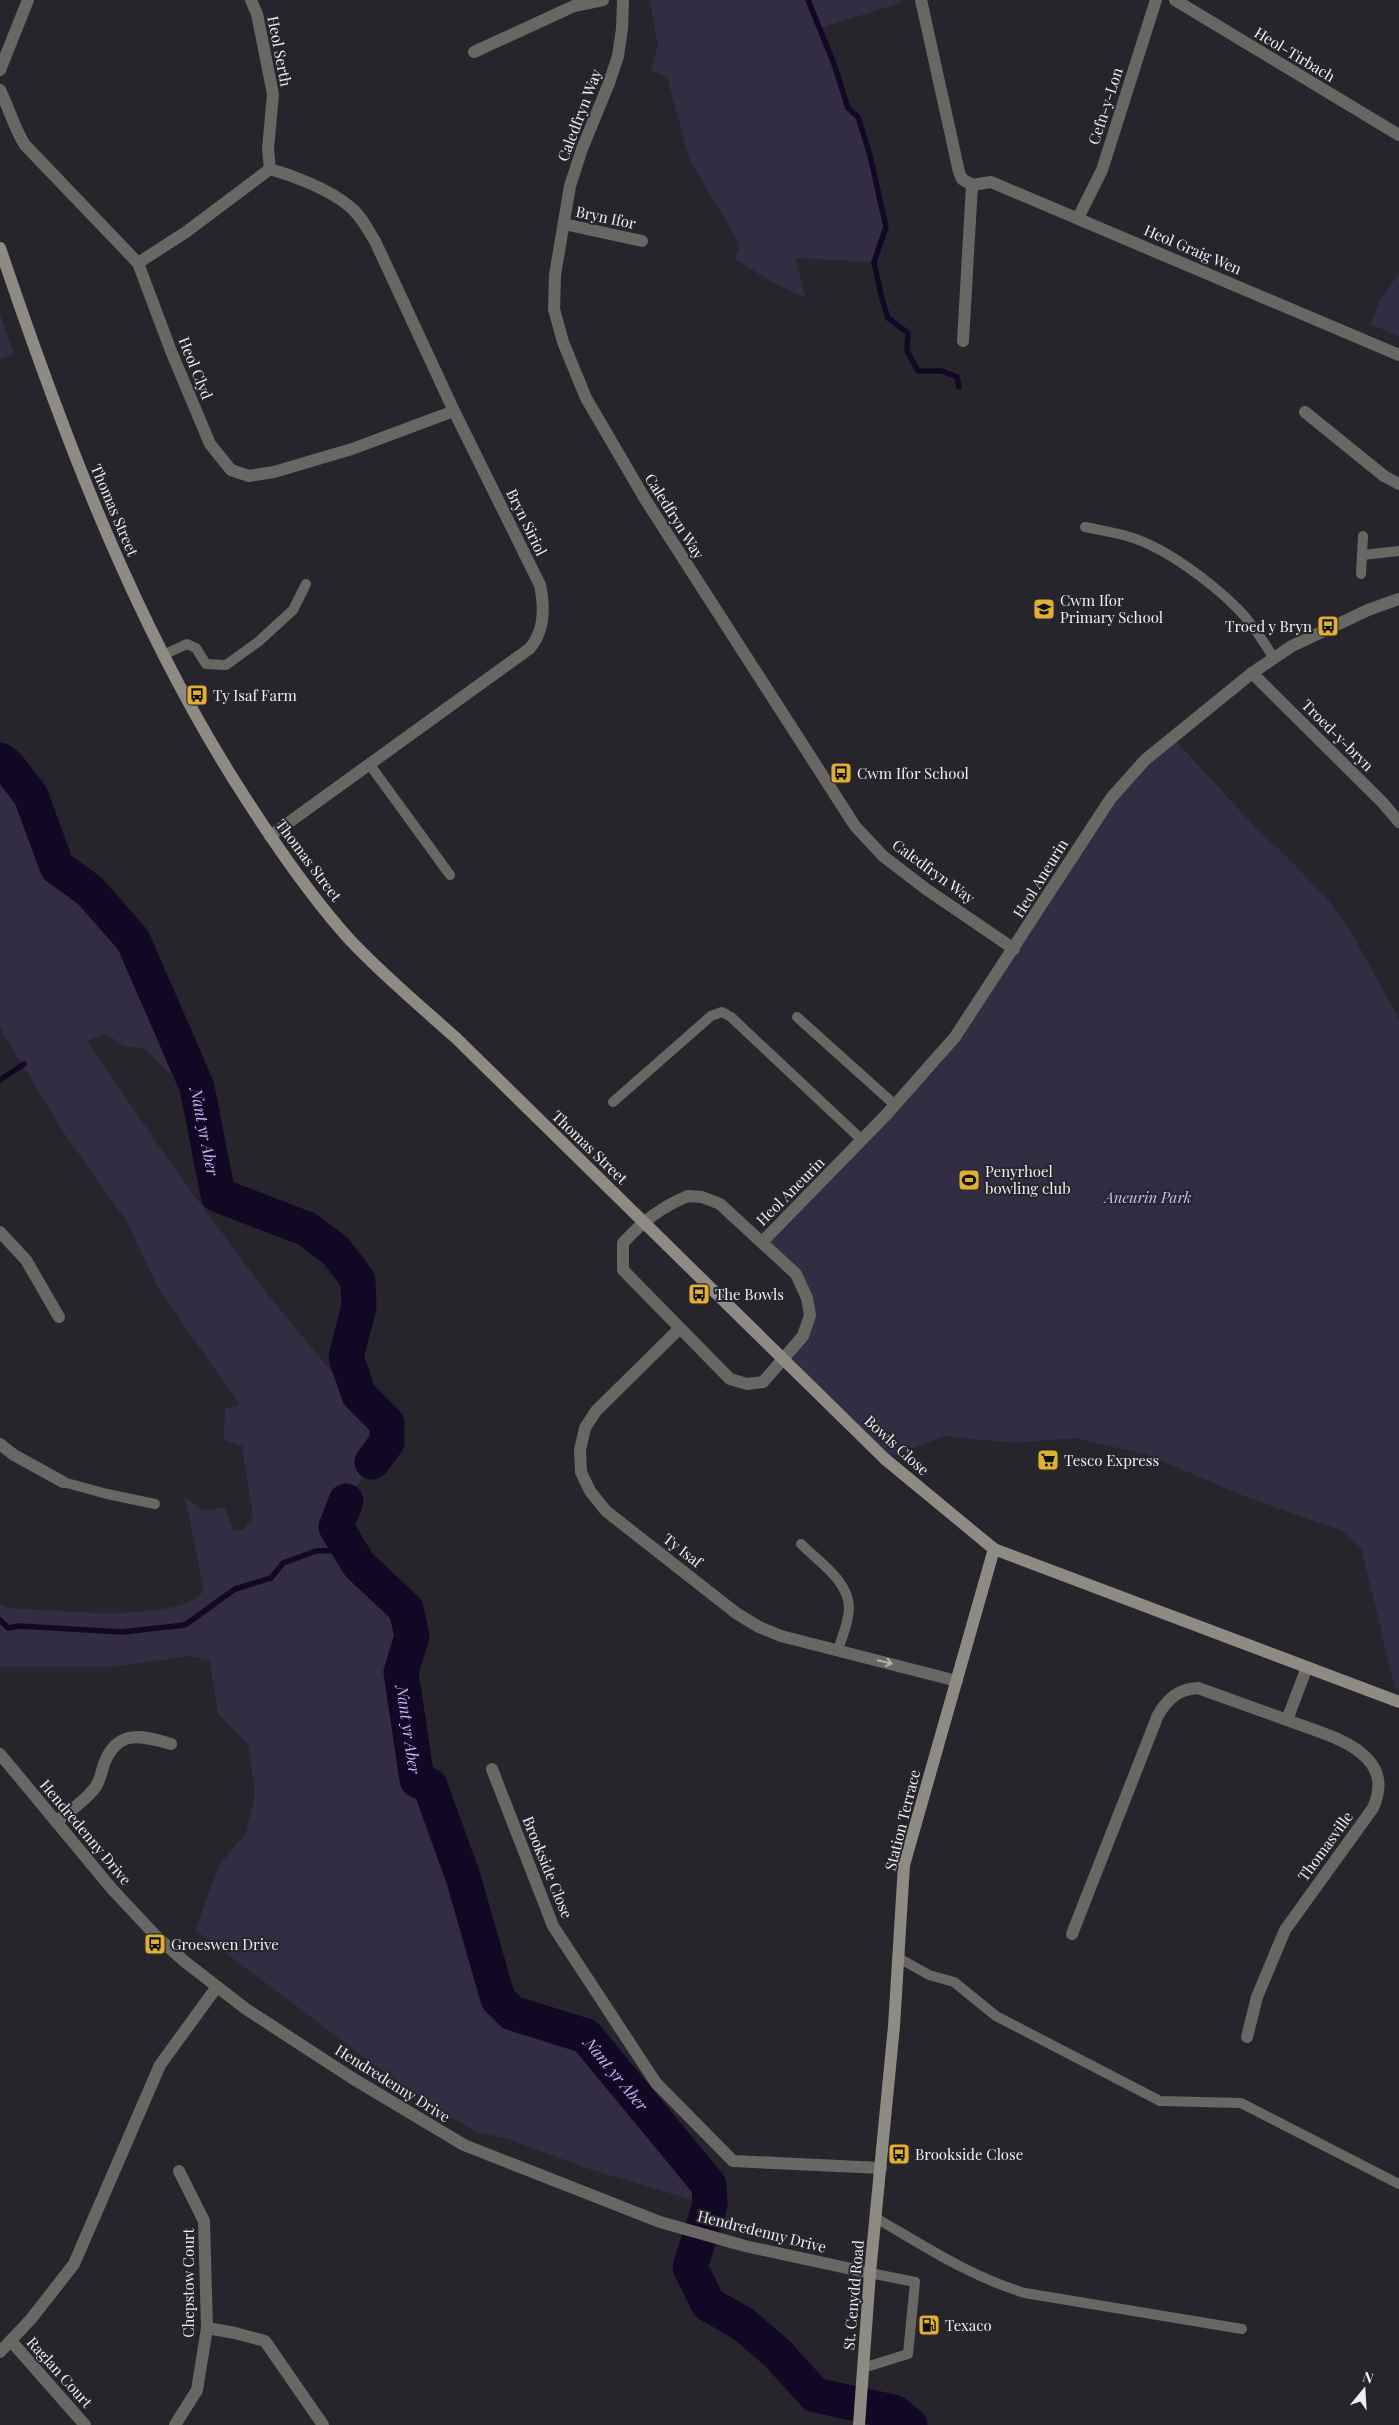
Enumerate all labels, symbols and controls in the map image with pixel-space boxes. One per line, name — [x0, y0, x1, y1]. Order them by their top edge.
street label: Heol Serth — [263, 14, 297, 88]
street label: Heol-Tirbach — [1251, 22, 1339, 86]
street label: Cefn-y-Lon — [1083, 65, 1127, 147]
street label: Caledfryn Way — [552, 66, 606, 164]
street label: Bryn Ifor — [574, 201, 638, 233]
street label: Heol Graig Wen — [1141, 219, 1245, 279]
street label: Heol Clyd — [174, 334, 218, 402]
street label: Thomas Street — [87, 461, 144, 560]
street label: Caledfryn Way — [641, 469, 710, 563]
street label: Bryn Siriol — [502, 485, 552, 559]
place label: Cwm Ifor Primary School — [1060, 590, 1163, 627]
school or university icon: Cwm Ifor Primary School — [1032, 597, 1056, 621]
bus stop icon: Troed y Bryn — [1316, 614, 1340, 638]
place label: Troed y Bryn — [1225, 616, 1312, 636]
bus stop icon: Ty Isaf Farm — [185, 683, 209, 707]
place label: Ty Isaf Farm — [213, 685, 298, 705]
street label: Troed-y-bryn — [1298, 695, 1378, 775]
bus stop icon: Cwm Ifor School — [829, 761, 853, 785]
place label: Cwm Ifor School — [857, 763, 969, 783]
street label: Thomas Street — [272, 815, 347, 906]
street label: Caledfryn Way — [889, 834, 980, 908]
street label: Heol Aneurin — [1008, 835, 1072, 921]
water label: Nant yr Aber — [186, 1084, 225, 1178]
street label: Thomas Street — [548, 1106, 633, 1189]
street label: Heol Aneurin — [751, 1152, 829, 1230]
place label: Penyrhoel bowling club — [985, 1161, 1071, 1198]
sports icon: Penyrhoel bowling club — [957, 1168, 981, 1192]
park label: Aneurin Park — [1102, 1187, 1192, 1207]
bus stop icon: The Bowls — [687, 1282, 711, 1306]
place label: The Bowls — [715, 1284, 784, 1304]
street label: Bowls Close — [860, 1411, 934, 1479]
supermarket icon: Tesco Express — [1036, 1448, 1060, 1472]
place label: Tesco Express — [1064, 1450, 1159, 1470]
street label: Ty Isaf — [659, 1528, 707, 1572]
one-way arrow — [877, 1658, 893, 1667]
water label: Nant yr Aber — [392, 1682, 427, 1776]
street label: Station Terrace — [880, 1768, 924, 1872]
street label: Hendredenny Drive — [36, 1775, 136, 1889]
street label: Thomasville — [1293, 1807, 1357, 1885]
street label: Brookside Close — [518, 1813, 578, 1921]
bus stop icon: Groeswen Drive — [143, 1932, 167, 1956]
place label: Groeswen Drive — [171, 1934, 279, 1954]
water label: Nant yr Aber — [579, 2031, 654, 2115]
street label: Hendredenny Drive — [332, 2040, 454, 2126]
bus stop icon: Brookside Close — [887, 2142, 911, 2166]
place label: Brookside Close — [915, 2144, 1023, 2164]
street label: Hendredenny Drive — [696, 2205, 828, 2257]
street label: Chepstow Court — [178, 2227, 198, 2338]
street label: St. Cenydd Road — [838, 2239, 868, 2351]
fuel station icon: Texaco — [917, 2313, 941, 2337]
place label: Texaco — [945, 2315, 992, 2335]
street label: Raglan Court — [23, 2332, 98, 2412]
north arrow — [1339, 2365, 1389, 2415]
text: N — [1360, 2367, 1376, 2388]

